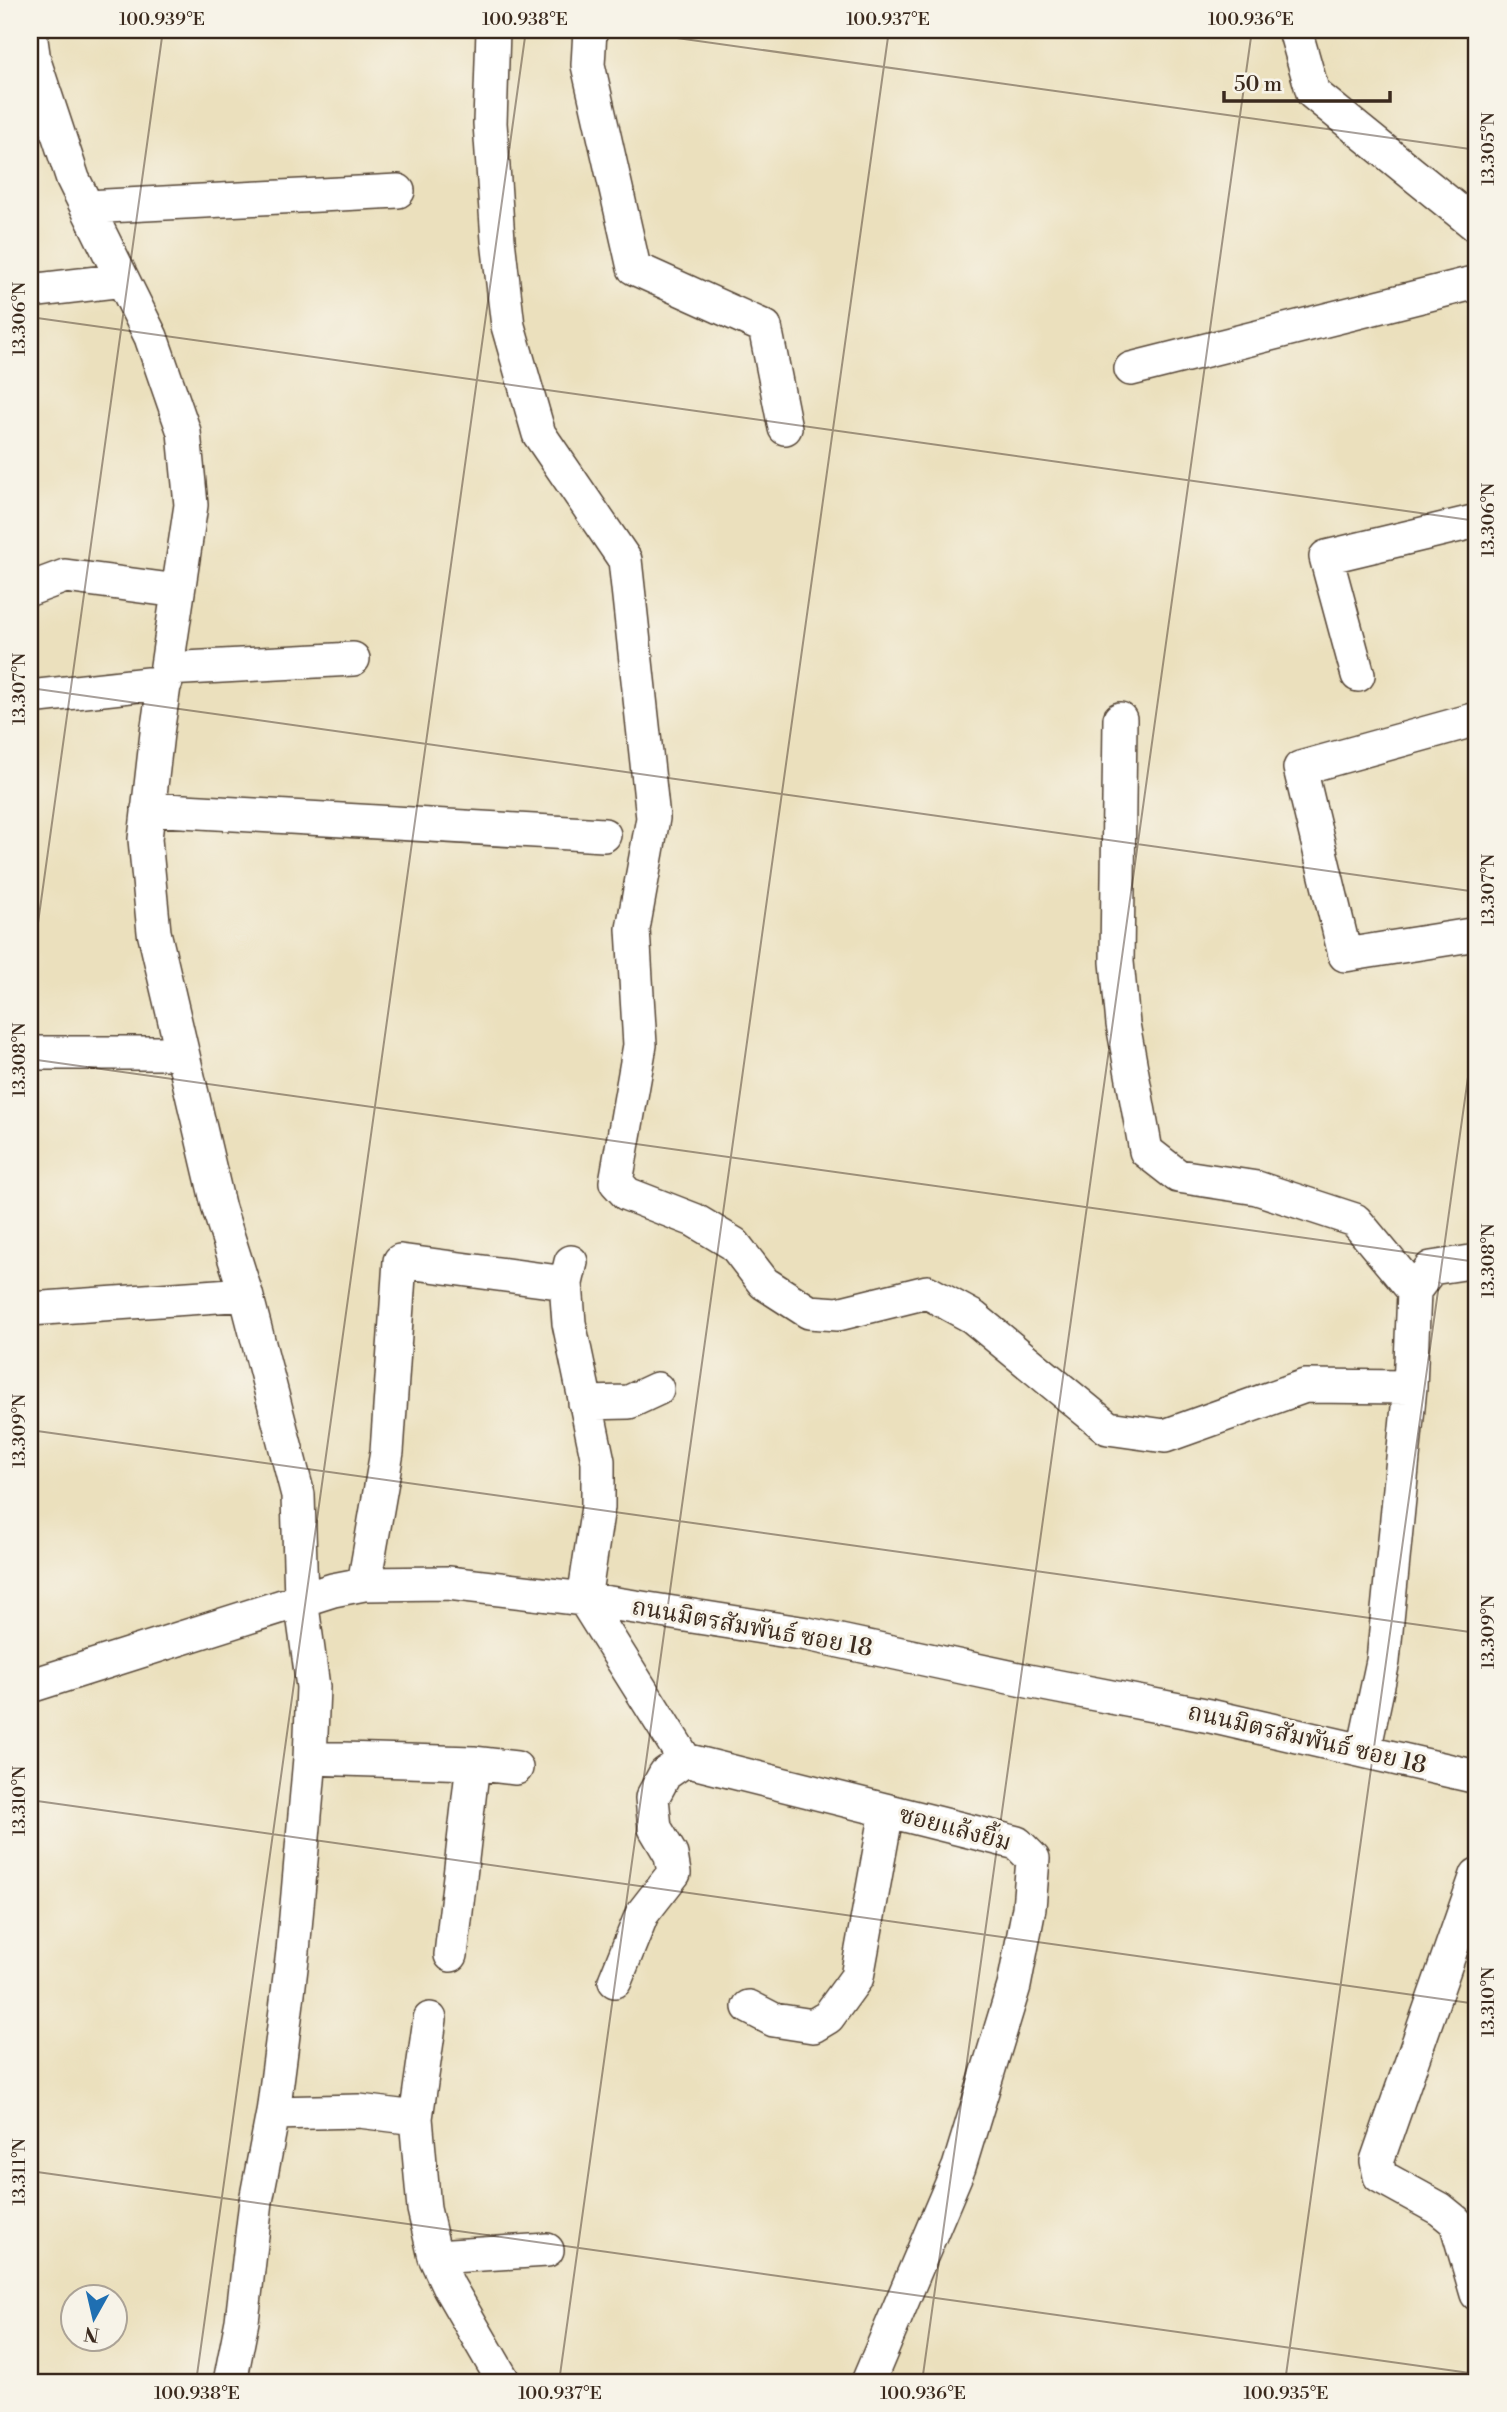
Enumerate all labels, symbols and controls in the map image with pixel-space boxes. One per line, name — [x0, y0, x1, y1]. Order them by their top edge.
text: 100.939°E — [119, 8, 205, 31]
text: 100.938°E — [482, 8, 568, 31]
text: 100.937°E — [846, 8, 930, 31]
text: 100.936°E — [1208, 8, 1294, 31]
scale bar — [1224, 60, 1390, 104]
text: 50 m — [1234, 72, 1282, 98]
text: 13.305°N — [1477, 112, 1500, 186]
text: 13.306°N — [8, 281, 31, 356]
text: 13.306°N — [1477, 482, 1500, 557]
text: 13.307°N — [8, 652, 31, 725]
text: 13.307°N — [1477, 853, 1500, 926]
text: 13.308°N — [8, 1022, 31, 1097]
text: 13.308°N — [1477, 1223, 1500, 1298]
text: 13.309°N — [8, 1393, 31, 1468]
street label: ถนนมิตรสัมพันธ์ ซอย 18 — [629, 1590, 875, 1664]
text: 13.309°N — [1477, 1594, 1500, 1669]
street label: ถนนมิตรสัมพันธ์ ซอย 18 — [1185, 1695, 1430, 1781]
text: 13.310°N — [8, 1765, 31, 1836]
street label: ซอยแล้งยิ้ม — [896, 1796, 1015, 1858]
text: 13.310°N — [1477, 1966, 1500, 2037]
text: 13.311°N — [8, 2138, 31, 2206]
north arrow — [60, 2282, 130, 2352]
text: N — [83, 2321, 101, 2347]
text: 100.938°E — [154, 2382, 240, 2405]
text: 100.937°E — [518, 2382, 602, 2405]
text: 100.936°E — [880, 2382, 966, 2405]
text: 100.935°E — [1244, 2382, 1328, 2405]

